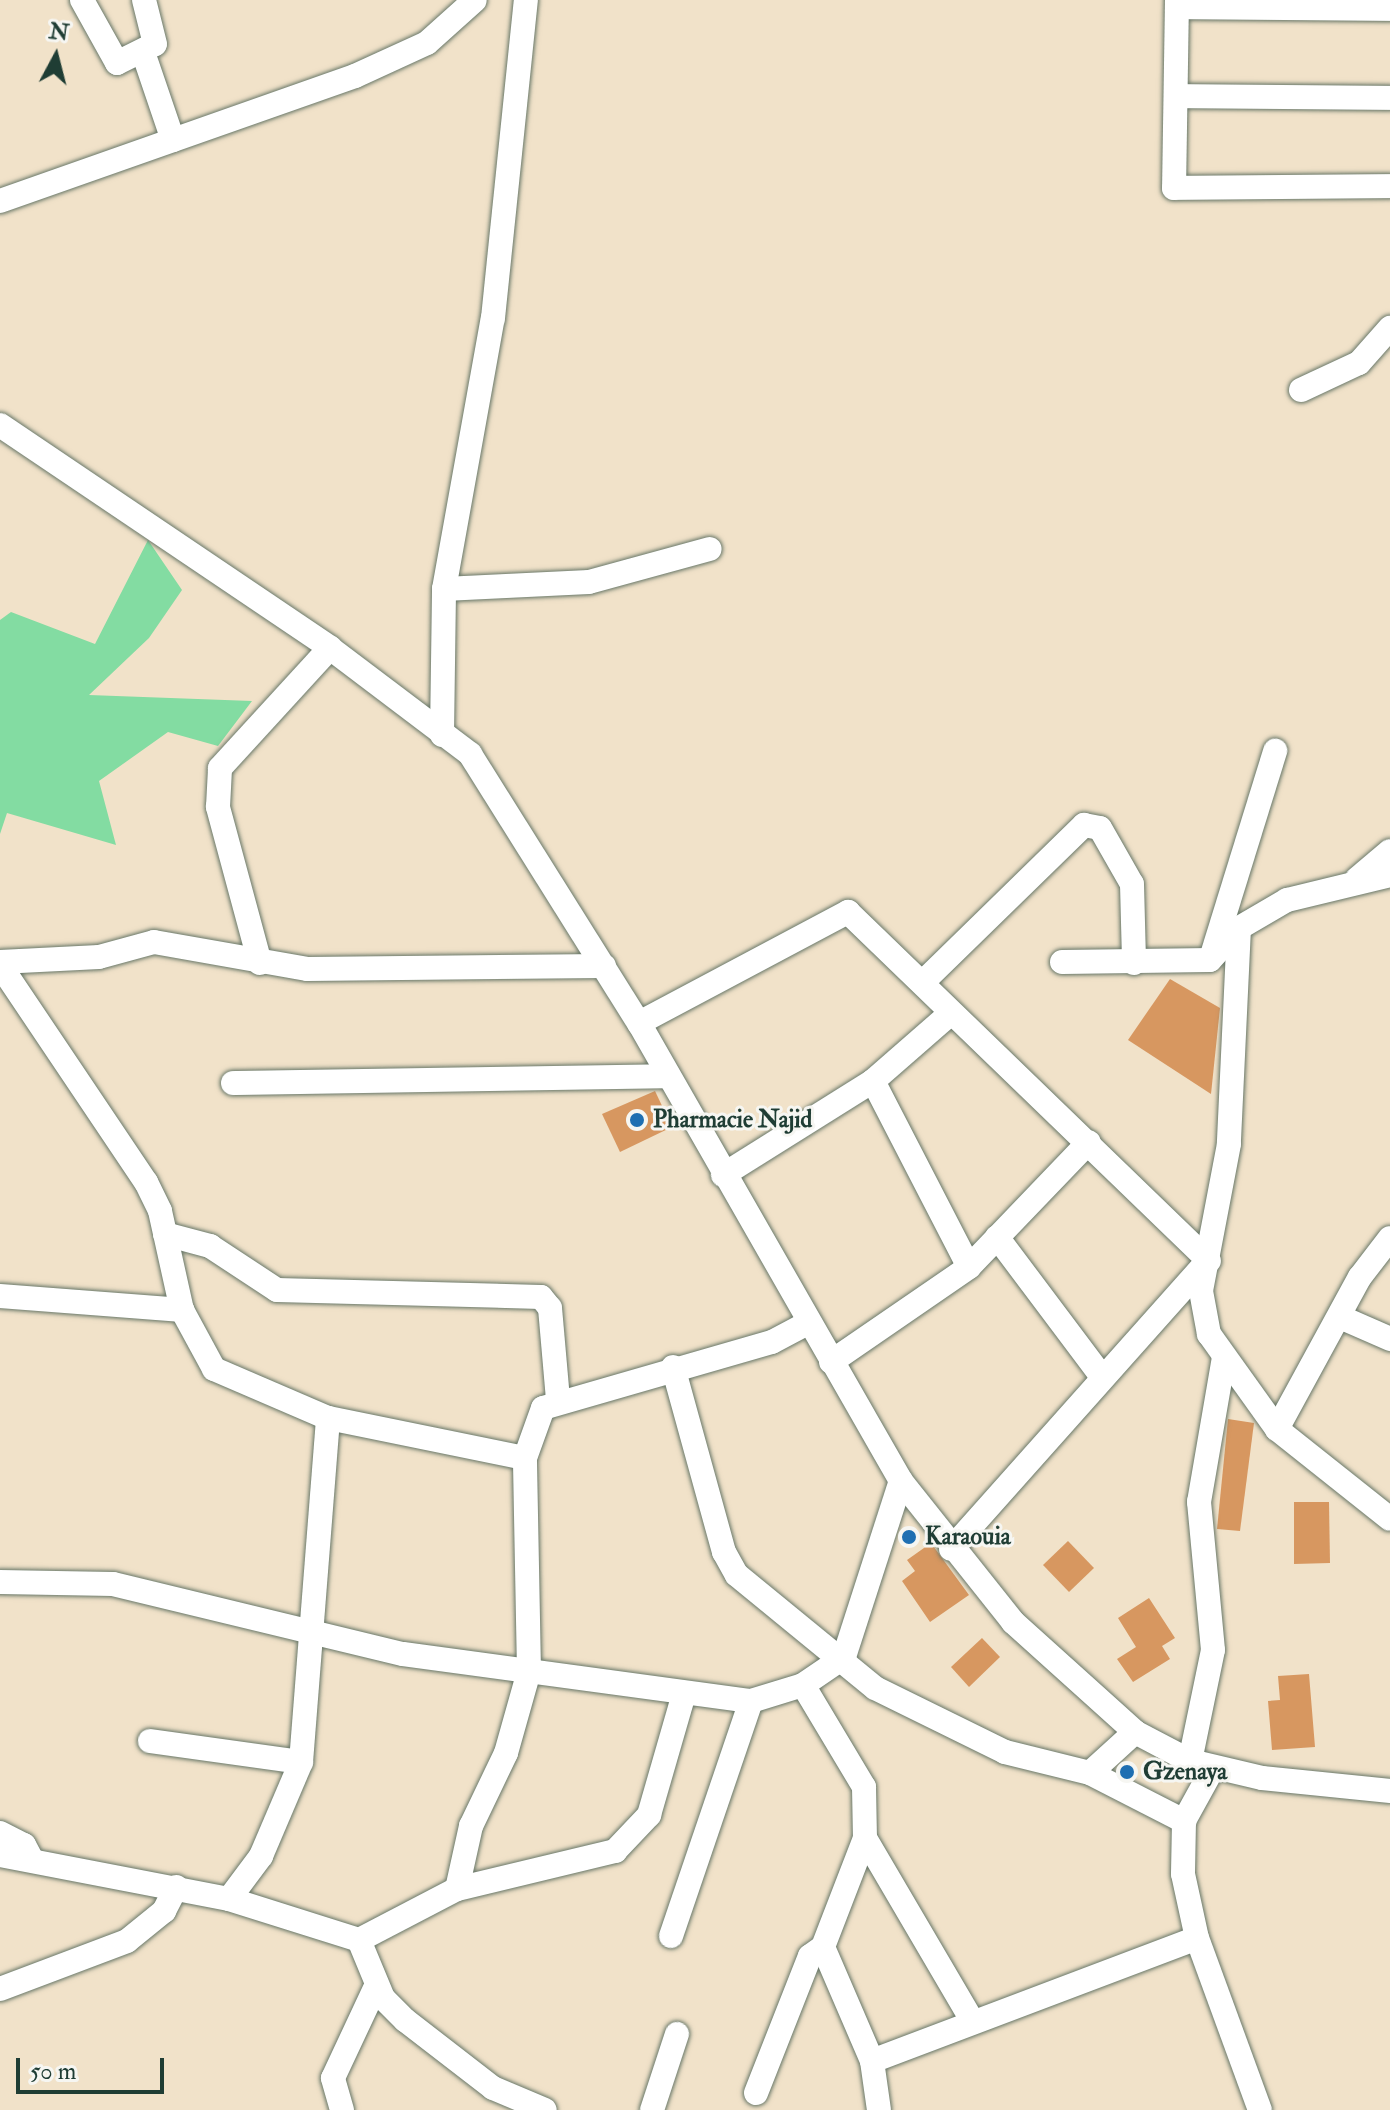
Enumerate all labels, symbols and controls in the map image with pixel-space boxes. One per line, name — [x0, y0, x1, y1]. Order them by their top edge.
north arrow — [16, 16, 96, 96]
text: N — [47, 17, 70, 47]
place label: Pharmacie Najid — [653, 1106, 812, 1134]
marker: Pharmacie Najid — [628, 1111, 646, 1129]
place label: Karaouia — [925, 1523, 1011, 1551]
marker: Karaouia — [900, 1528, 918, 1546]
place label: Gzenaya — [1143, 1758, 1227, 1786]
marker: Gzenaya — [1118, 1763, 1136, 1781]
scale bar — [20, 2042, 168, 2092]
text: 50 m — [30, 2056, 76, 2087]

